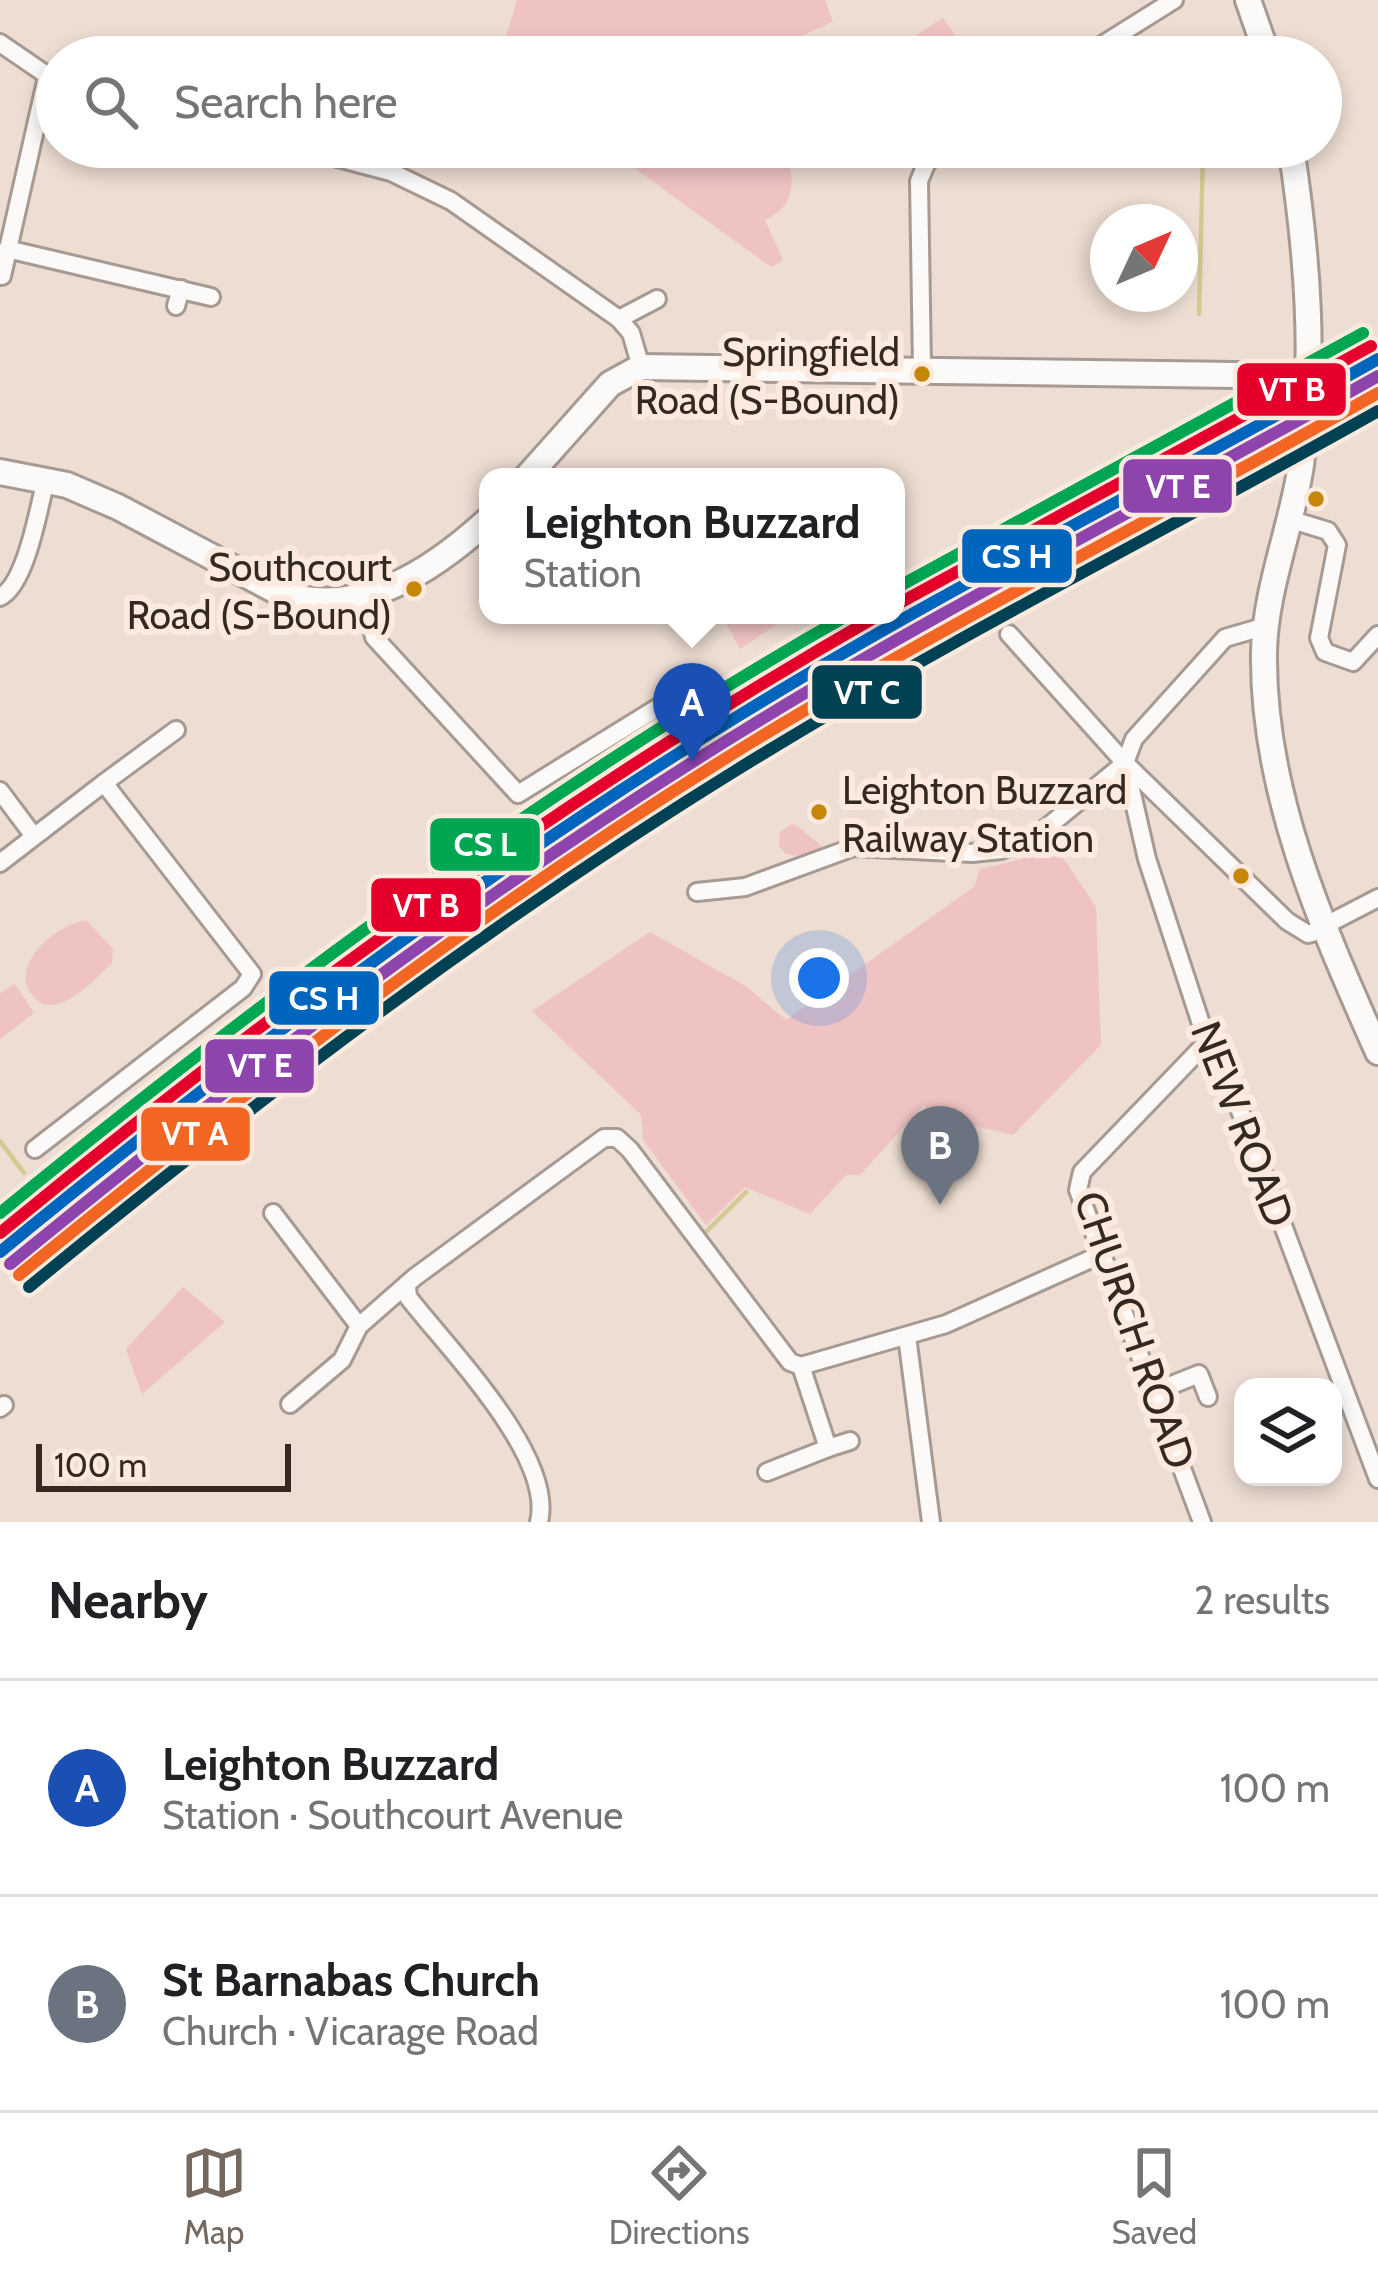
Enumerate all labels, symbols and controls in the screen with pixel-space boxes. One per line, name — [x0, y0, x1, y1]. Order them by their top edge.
search box — [36, 36, 1342, 168]
icon: search — [78, 69, 144, 135]
text: Search here — [174, 75, 398, 129]
north arrow — [1090, 204, 1198, 312]
place label: Springfield Road (S-Bound) — [635, 328, 900, 424]
line badge: VT B — [1235, 361, 1348, 418]
marker: Springfield Road (S-Bound) — [911, 363, 933, 385]
text: VT B — [1259, 369, 1325, 409]
line badge: VT E — [1121, 457, 1234, 515]
text: VT E — [1146, 466, 1210, 506]
popup — [479, 468, 905, 624]
unlabelled marker — [1305, 488, 1327, 510]
text: Leighton Buzzard — [523, 495, 861, 549]
line badge: CS H — [960, 527, 1074, 585]
text: CS H — [982, 536, 1052, 576]
place label: Southcourt Road (S-Bound) — [127, 543, 392, 639]
text: Station — [523, 549, 642, 597]
marker: Southcourt Road (S-Bound) — [403, 578, 425, 600]
pin: A — [653, 663, 731, 762]
line badge: VT C — [810, 663, 924, 721]
text: VT C — [834, 672, 900, 712]
place label: Leighton Buzzard Railway Station — [842, 766, 1127, 862]
marker: Leighton Buzzard Railway Station — [808, 801, 830, 823]
line badge: CS L — [428, 816, 542, 873]
text: CS L — [453, 824, 517, 864]
unlabelled marker — [1230, 865, 1252, 887]
line badge: VT B — [369, 876, 483, 934]
text: VT B — [393, 885, 459, 925]
your location — [789, 948, 849, 1008]
line badge: CS H — [267, 969, 381, 1027]
text: CS H — [289, 978, 359, 1018]
street label: NEW ROAD — [1180, 1014, 1306, 1234]
line badge: VT E — [203, 1037, 316, 1095]
text: VT E — [228, 1045, 292, 1085]
line badge: VT A — [139, 1105, 252, 1163]
pin: B — [901, 1106, 979, 1205]
text: VT A — [162, 1113, 229, 1153]
street label: CHURCH ROAD — [1063, 1185, 1207, 1475]
map controls — [1234, 1378, 1342, 1486]
button: layers — [1234, 1378, 1342, 1486]
scale bar — [36, 1438, 291, 1491]
text: 100 m — [54, 1445, 147, 1485]
text: Nearby — [48, 1569, 208, 1631]
text: 2 results — [1194, 1576, 1330, 1624]
text: Leighton Buzzard — [162, 1737, 499, 1791]
text: A — [75, 1764, 99, 1812]
text: 100 m — [1220, 1764, 1330, 1812]
text: Station · Southcourt Avenue — [162, 1791, 623, 1839]
text: St Barnabas Church — [162, 1953, 540, 2007]
text: B — [75, 1980, 99, 2028]
text: 100 m — [1220, 1980, 1330, 2028]
text: Church · Vicarage Road — [162, 2007, 539, 2055]
tab: Map — [181, 2140, 247, 2252]
tab: Directions — [609, 2140, 750, 2252]
tab: Saved — [1111, 2140, 1197, 2252]

